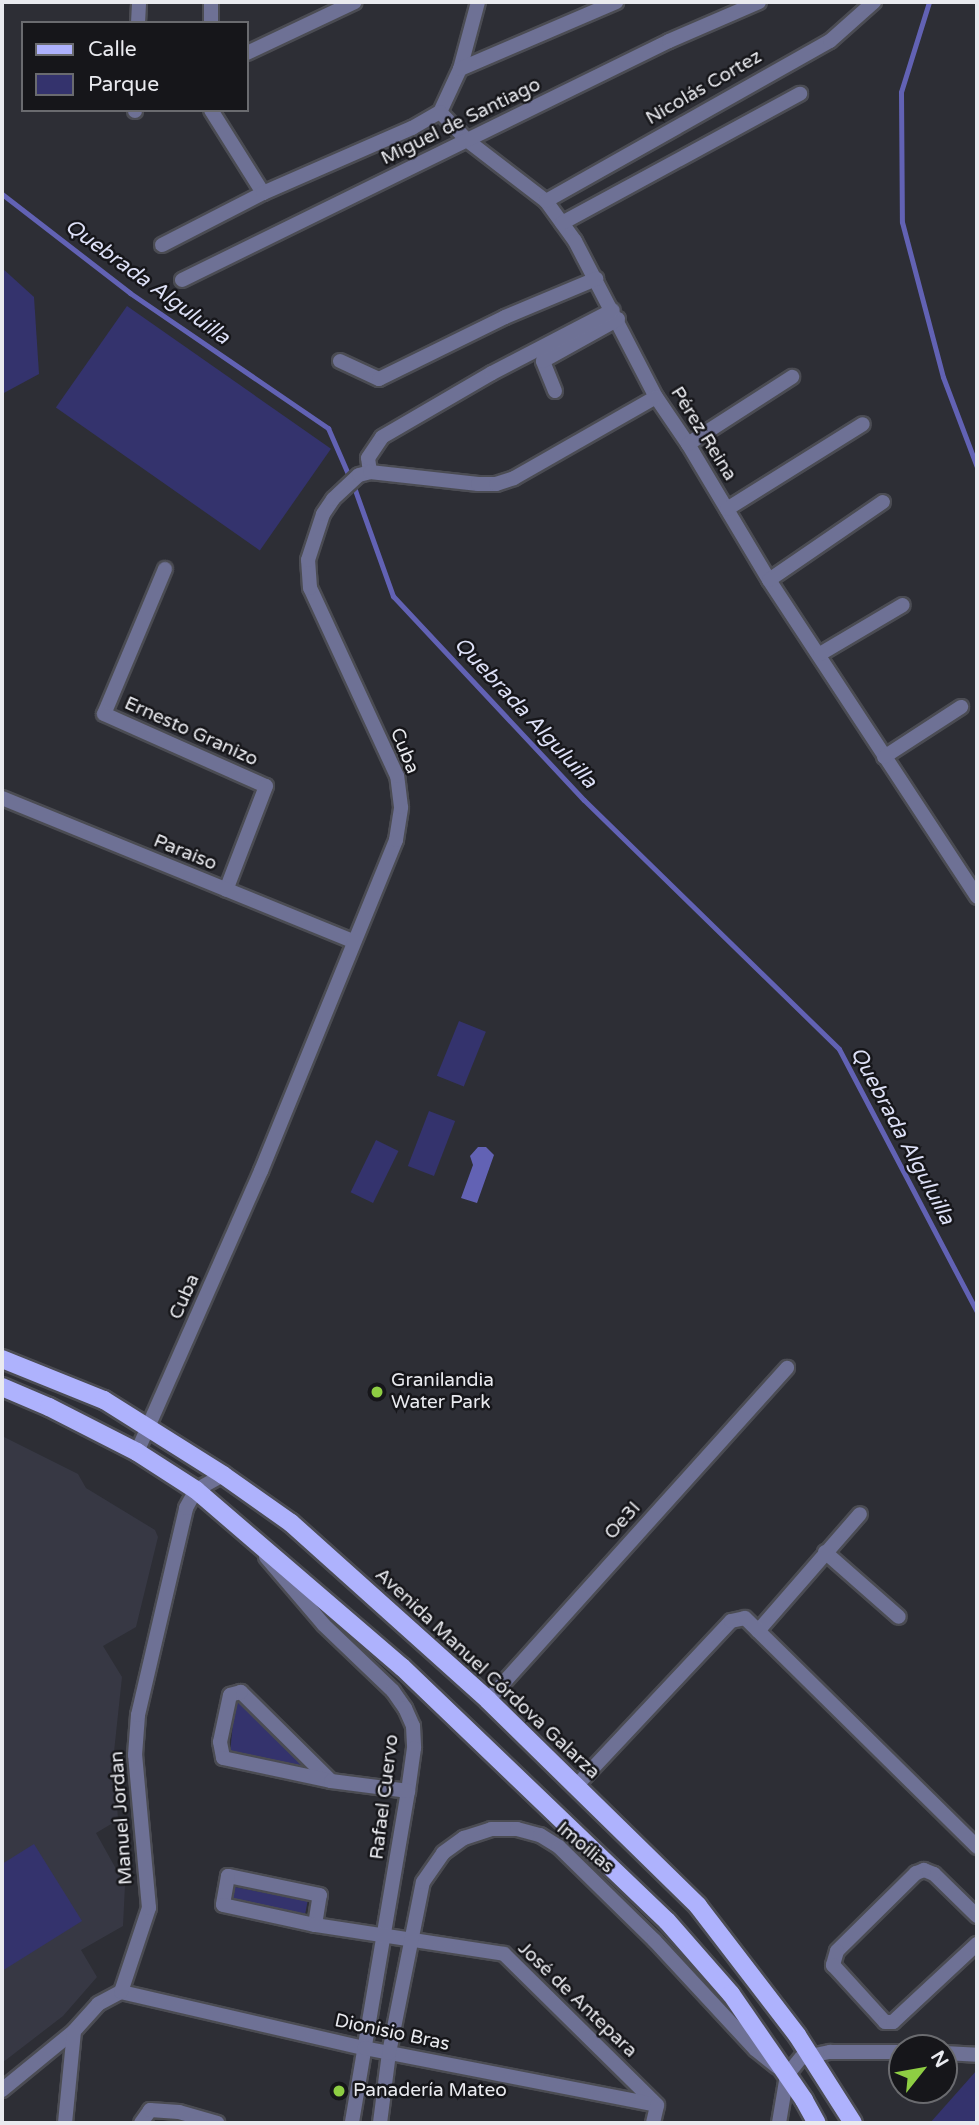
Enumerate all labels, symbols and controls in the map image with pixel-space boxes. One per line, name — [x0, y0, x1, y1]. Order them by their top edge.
legend — [21, 21, 248, 112]
text: Calle — [88, 37, 137, 62]
street label: Nicolás Cortez — [642, 46, 766, 130]
text: Parque — [88, 72, 159, 97]
street label: Miguel de Santiago — [378, 74, 544, 170]
water label: Quebrada Alguluilla — [60, 214, 234, 350]
street label: Pérez Reina — [665, 383, 741, 485]
water label: Quebrada Alguluilla — [448, 632, 602, 794]
street label: Ernesto Granizo — [121, 692, 261, 772]
street label: Cuba — [385, 725, 423, 777]
street label: Paraiso — [150, 830, 220, 876]
water label: Quebrada Alguluilla — [845, 1043, 959, 1229]
street label: Cuba — [165, 1271, 205, 1323]
place label: Granilandia Water Park — [391, 1370, 494, 1414]
marker: Granilandia Water Park — [369, 1384, 385, 1400]
street label: Oe3I — [600, 1497, 646, 1545]
street label: Avenida Manuel Córdova Galarza — [370, 1564, 604, 1784]
street label: Rafael Cuervo — [366, 1733, 404, 1861]
street label: Manuel Jordan — [106, 1750, 138, 1886]
street label: Imoilias — [552, 1817, 618, 1879]
street label: José de Antepara — [513, 1937, 641, 2063]
street label: Dionisio Bras — [332, 2010, 452, 2056]
north arrow — [888, 2034, 958, 2104]
text: N — [926, 2047, 953, 2071]
place label: Panadería Mateo — [353, 2080, 507, 2102]
marker: Panadería Mateo — [331, 2083, 347, 2099]

